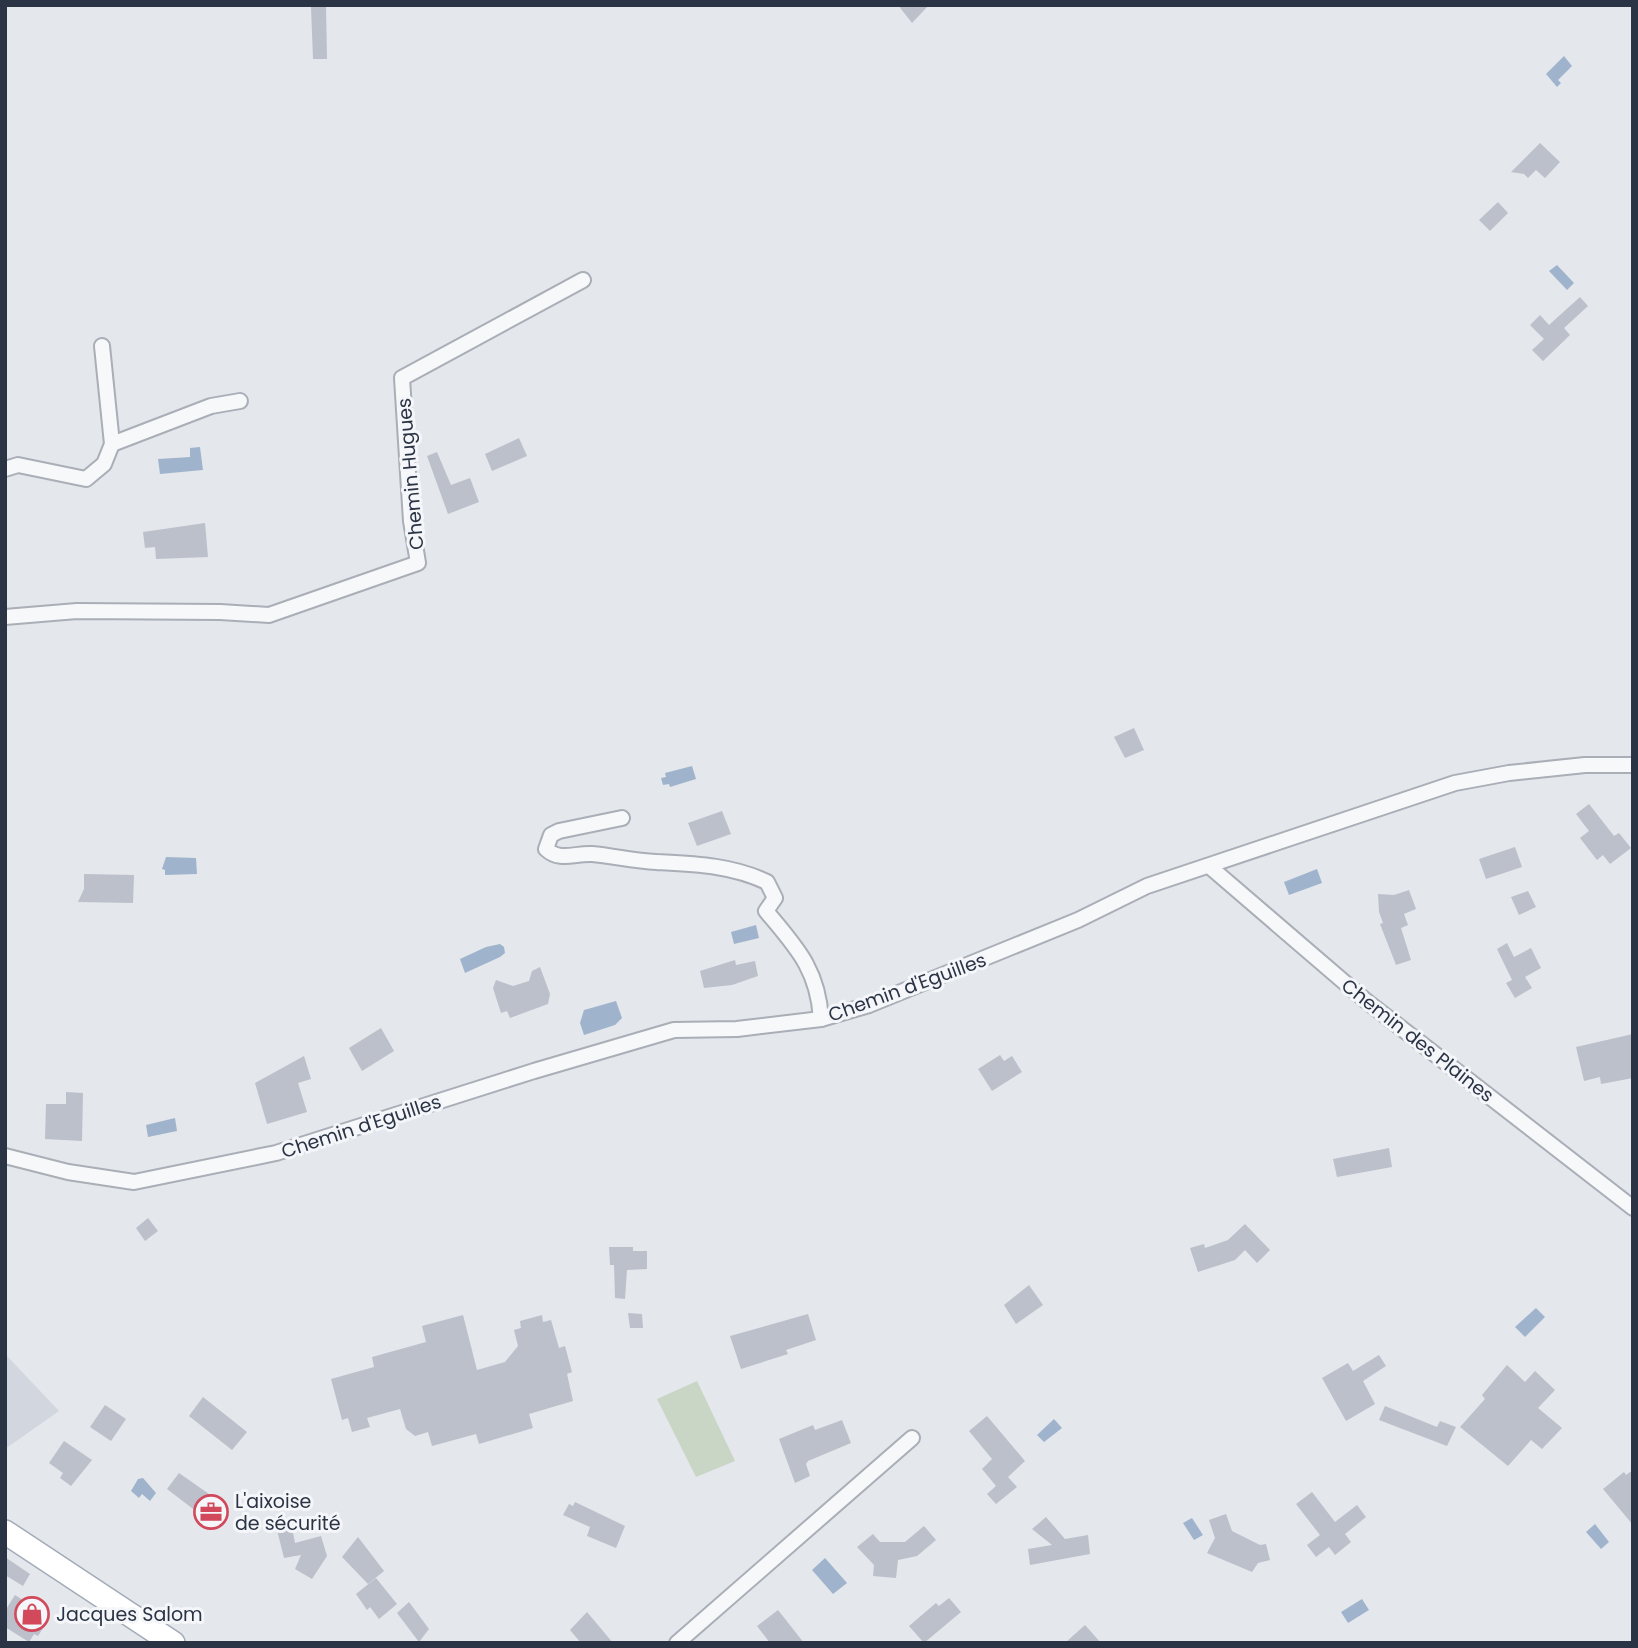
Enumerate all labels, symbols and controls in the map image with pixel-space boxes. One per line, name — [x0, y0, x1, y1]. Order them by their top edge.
street label: Chemin Hugues — [390, 397, 431, 551]
street label: Chemin d'Eguilles — [824, 946, 990, 1029]
street label: Chemin des Plaines — [1336, 972, 1500, 1109]
street label: Chemin d'Eguilles — [278, 1088, 444, 1165]
place label: L'aixoise de sécurité — [235, 1488, 341, 1537]
office icon: L'aixoise de sécurité — [192, 1493, 230, 1531]
shop icon: Jacques Salom — [13, 1595, 51, 1633]
place label: Jacques Salom — [56, 1601, 203, 1628]

